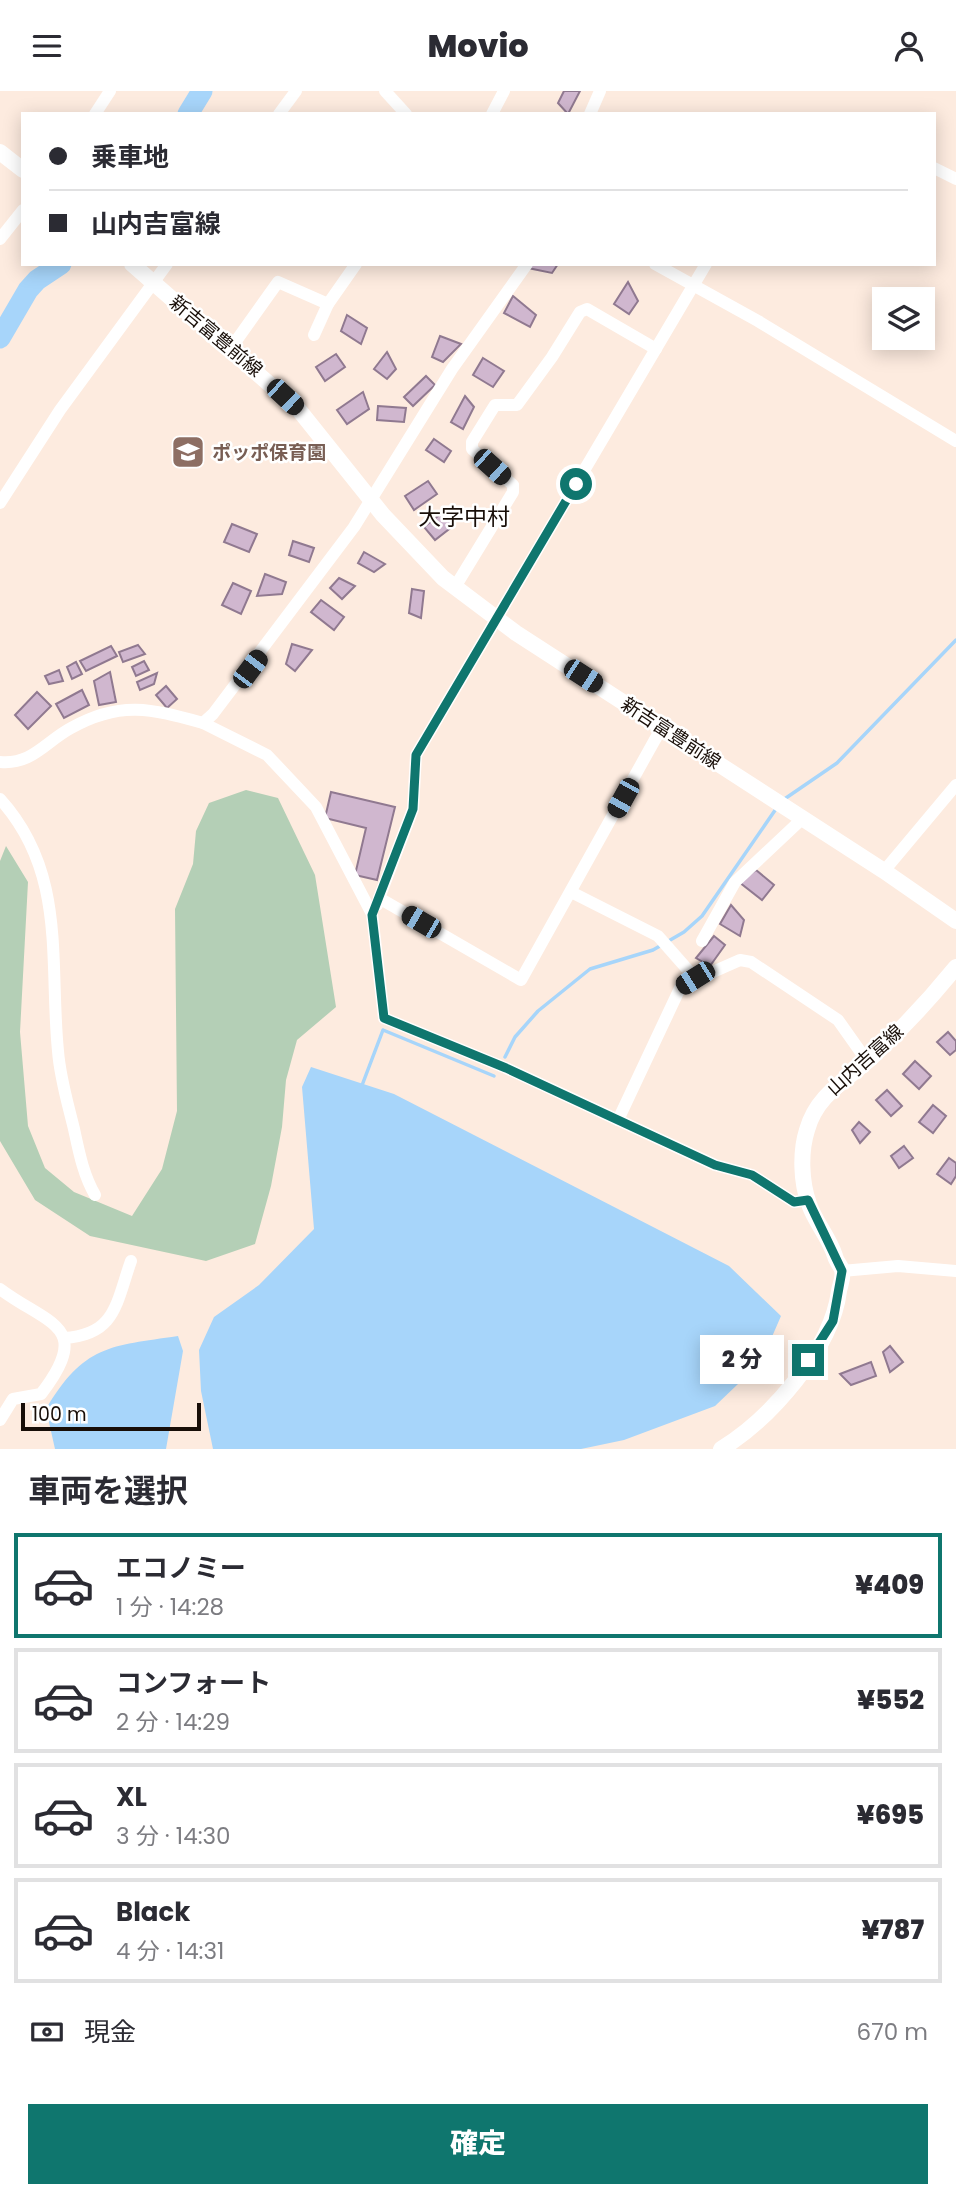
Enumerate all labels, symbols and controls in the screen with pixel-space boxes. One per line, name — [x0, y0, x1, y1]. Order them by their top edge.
text: Movio — [427, 23, 529, 68]
icon: menu — [28, 27, 66, 65]
icon: person — [890, 27, 928, 65]
text: 乗車地 — [91, 139, 169, 175]
text: 山内吉富線 — [91, 206, 221, 242]
map controls — [872, 287, 935, 350]
button: layers — [872, 287, 935, 350]
street label: 新吉富豊前線 — [164, 289, 268, 383]
car — [263, 375, 308, 419]
school or university icon: ポッポ保育園 — [169, 433, 207, 471]
place label: ポッポ保育園 — [212, 439, 326, 466]
car — [470, 445, 515, 489]
route start — [560, 468, 592, 500]
district label: 大字中村 — [418, 501, 510, 533]
car — [229, 646, 272, 692]
car — [560, 656, 607, 696]
street label: 新吉富豊前線 — [616, 691, 726, 775]
car — [604, 775, 643, 821]
car — [398, 902, 445, 942]
car — [672, 958, 719, 998]
street label: 山内吉富線 — [821, 1018, 909, 1102]
callout: 2 分 — [700, 1335, 784, 1385]
text: 2 分 — [722, 1343, 762, 1375]
route end — [792, 1344, 824, 1376]
scale bar — [21, 1400, 201, 1432]
text: 100 m — [32, 1401, 87, 1428]
text: 車両を選択 — [28, 1468, 188, 1513]
text: エコノミー — [116, 1550, 246, 1586]
icon: car — [32, 1554, 95, 1617]
text: ¥409 — [855, 1567, 924, 1603]
text: 1 分 · 14:28 — [116, 1591, 224, 1623]
text: コンフォート — [116, 1665, 271, 1701]
icon: car — [32, 1669, 95, 1732]
text: ¥552 — [857, 1682, 924, 1718]
text: 2 分 · 14:29 — [116, 1706, 230, 1738]
text: XL — [116, 1779, 147, 1815]
icon: car — [32, 1784, 95, 1847]
text: ¥695 — [856, 1797, 924, 1833]
text: 3 分 · 14:30 — [116, 1820, 231, 1852]
text: Black — [116, 1894, 190, 1930]
icon: car — [32, 1899, 95, 1962]
text: ¥787 — [862, 1912, 924, 1948]
text: 4 分 · 14:31 — [116, 1935, 224, 1967]
icon: cash — [28, 2013, 66, 2051]
text: 現金 — [84, 2014, 136, 2050]
text: 670 m — [857, 2016, 928, 2048]
button: 確定 — [28, 2104, 928, 2184]

